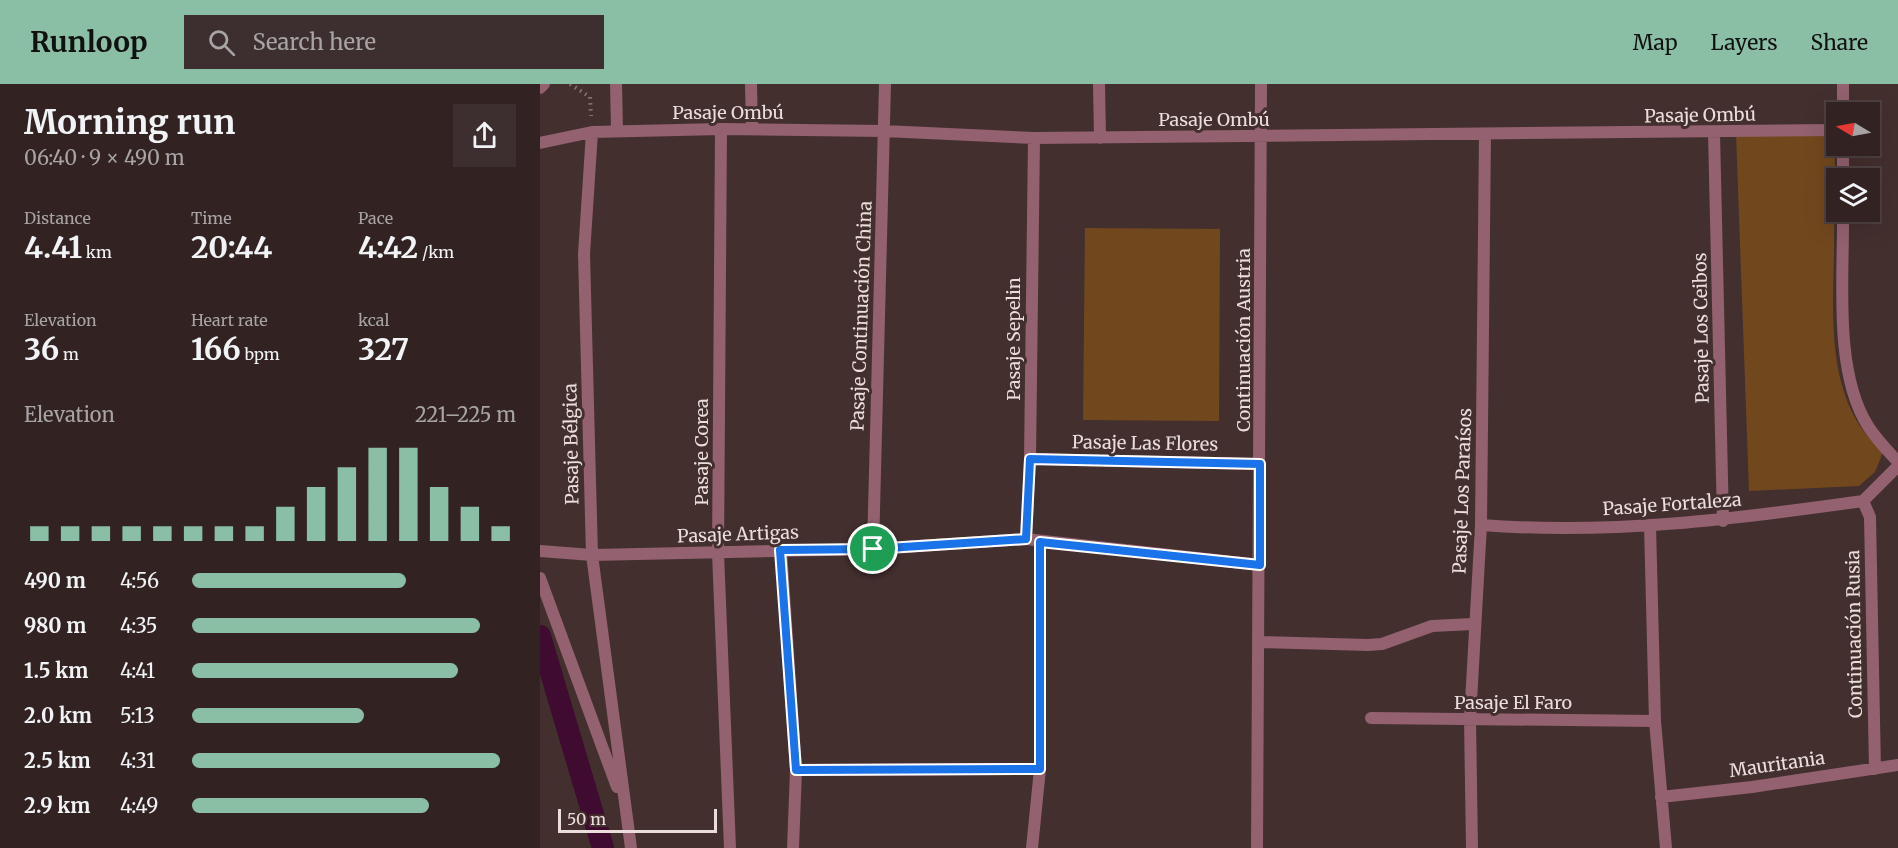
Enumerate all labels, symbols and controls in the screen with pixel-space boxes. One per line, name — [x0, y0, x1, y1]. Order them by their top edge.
search box — [184, 15, 604, 69]
text: Runloop — [30, 24, 148, 60]
icon: search — [205, 26, 238, 59]
text: Search here — [253, 28, 376, 56]
text: Map — [1633, 29, 1678, 56]
text: Layers — [1711, 29, 1778, 56]
text: Share — [1811, 29, 1868, 56]
street label: Pasaje Ombú — [672, 101, 784, 124]
text: Morning run — [24, 102, 235, 143]
north arrow — [1826, 102, 1880, 156]
map controls — [1826, 102, 1880, 222]
street label: Pasaje Ombú — [1644, 103, 1756, 127]
button: share — [453, 104, 516, 167]
street label: Pasaje Ombú — [1158, 108, 1270, 131]
text: 06:40 · 9 × 490 m — [24, 145, 185, 170]
button: layers — [1826, 168, 1880, 222]
street label: Pasaje Continuación China — [845, 200, 877, 432]
text: Distance — [24, 208, 91, 228]
text: Time — [191, 208, 232, 228]
text: Pace — [358, 208, 393, 228]
text: 4.41 — [24, 228, 82, 266]
text: 20:44 — [191, 228, 272, 266]
text: 4:42 — [358, 228, 418, 266]
text: km — [82, 242, 112, 262]
text: /km — [418, 242, 454, 262]
street label: Continuación Austria — [1232, 248, 1255, 432]
street label: Pasaje Los Ceibos — [1688, 252, 1714, 404]
street label: Pasaje Sepelin — [1002, 277, 1025, 401]
text: Elevation — [24, 310, 97, 330]
text: Heart rate — [191, 310, 268, 330]
text: kcal — [358, 310, 389, 330]
text: 36 — [24, 330, 59, 368]
text: 166 — [191, 330, 241, 368]
text: 327 — [358, 330, 409, 368]
text: m — [59, 344, 79, 364]
text: bpm — [241, 344, 280, 364]
street label: Pasaje Bélgica — [558, 383, 584, 505]
street label: Pasaje Corea — [690, 398, 713, 506]
text: Elevation — [24, 402, 115, 427]
text: 221–225 m — [415, 402, 516, 427]
street label: Pasaje Los Paraísos — [1448, 407, 1476, 575]
street label: Pasaje Las Flores — [1072, 430, 1219, 456]
street label: Pasaje Fortaleza — [1602, 488, 1743, 520]
street label: Pasaje Artigas — [677, 520, 799, 548]
pin — [847, 523, 898, 574]
icon: arrive — [856, 532, 889, 565]
street label: Continuación Rusia — [1841, 549, 1867, 718]
text: 490 m — [24, 568, 86, 593]
text: 4:56 — [120, 568, 159, 593]
text: 980 m — [24, 613, 86, 638]
text: 4:35 — [120, 613, 158, 638]
text: 1.5 km — [24, 658, 88, 683]
text: 4:41 — [120, 658, 155, 683]
street label: Pasaje El Faro — [1454, 691, 1572, 714]
text: 2.0 km — [24, 703, 92, 728]
text: 5:13 — [120, 703, 155, 728]
street label: Mauritania — [1728, 746, 1827, 782]
text: 2.5 km — [24, 748, 91, 773]
text: 4:31 — [120, 748, 155, 773]
text: 2.9 km — [24, 793, 90, 818]
text: 4:49 — [120, 793, 158, 818]
scale bar — [558, 806, 717, 834]
text: 50 m — [567, 809, 606, 829]

